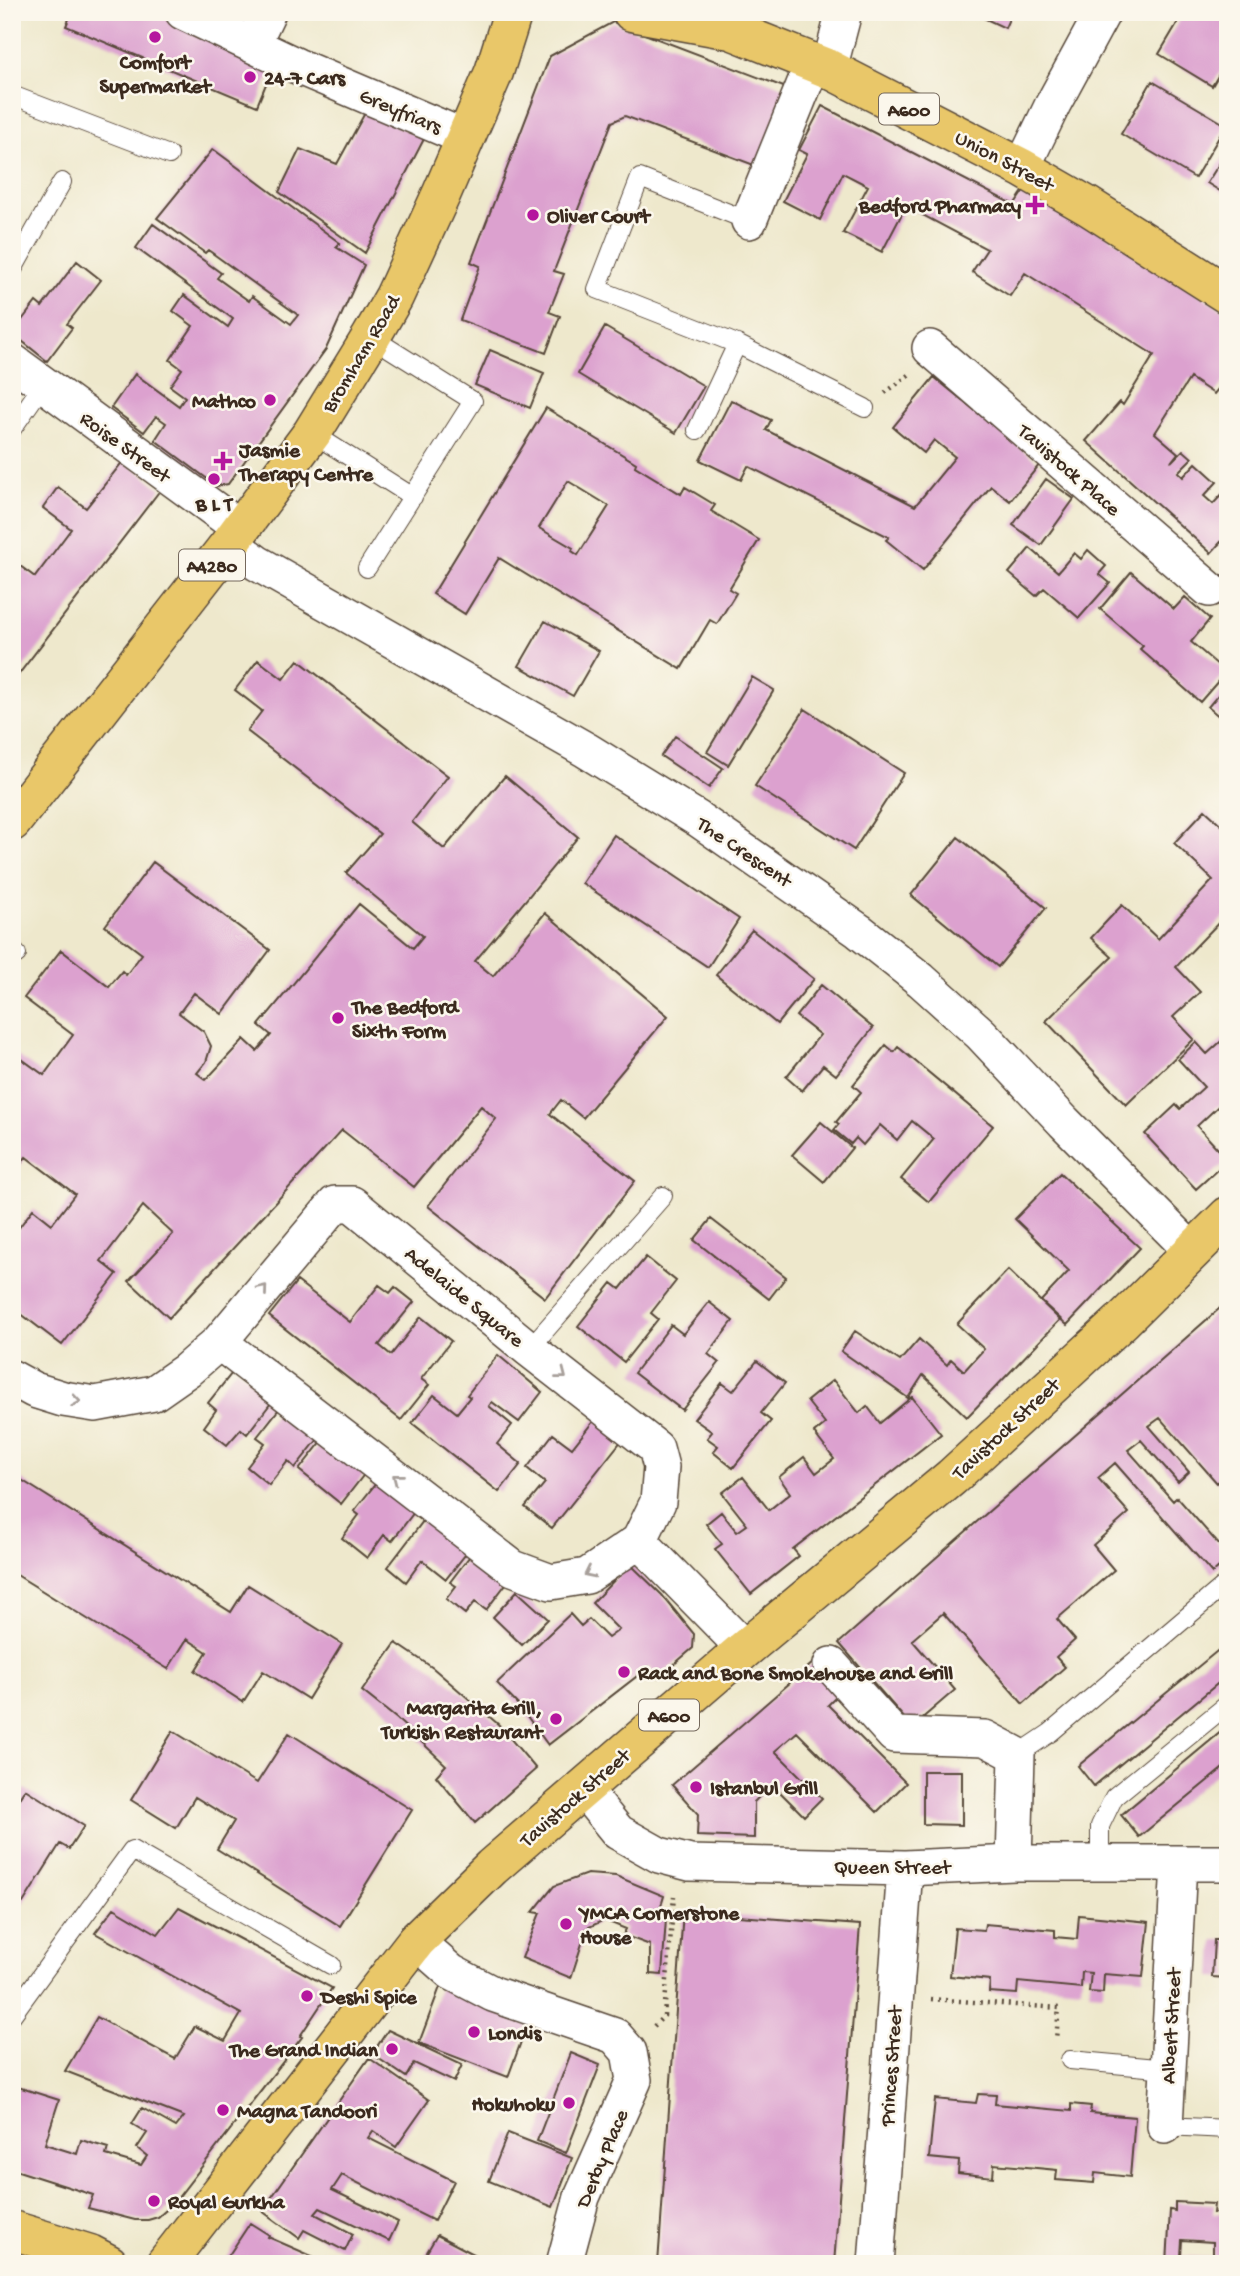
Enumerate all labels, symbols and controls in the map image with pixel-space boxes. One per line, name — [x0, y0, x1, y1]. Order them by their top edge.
marker: Comfort Supermarket — [147, 29, 163, 45]
place label: Comfort Supermarket — [100, 52, 213, 101]
place label: 24-7 Cars — [264, 68, 346, 93]
marker: 24-7 Cars — [242, 69, 258, 85]
street label: Greyfriars — [355, 85, 446, 142]
road number: A600 — [879, 94, 939, 124]
street label: Union Street — [950, 127, 1059, 201]
place label: Bedford Pharmacy — [858, 196, 1022, 221]
marker: Bedford Pharmacy — [1027, 197, 1043, 213]
place label: Oliver Court — [547, 206, 652, 231]
marker: Oliver Court — [525, 207, 541, 223]
street label: Bromham Road — [318, 290, 409, 419]
place label: Mathco — [192, 391, 256, 416]
marker: Mathco — [262, 392, 278, 408]
street label: Roise Street — [74, 408, 176, 492]
street label: Tavistock Place — [1010, 420, 1125, 524]
place label: Jasmie Therapy Centre — [237, 440, 374, 489]
marker: Jasmie Therapy Centre — [213, 451, 233, 471]
marker: B L T — [206, 471, 222, 487]
place label: B L T — [195, 494, 234, 519]
road number: A4280 — [179, 550, 245, 580]
street label: The Crescent — [690, 812, 797, 896]
place label: The Bedford Sixth Form — [350, 997, 461, 1046]
marker: The Bedford Sixth Form — [330, 1010, 346, 1026]
street label: Adelaide Square — [398, 1243, 529, 1355]
one-way arrow — [255, 1285, 267, 1298]
one-way arrow — [554, 1366, 567, 1379]
street label: Tavistock Street — [948, 1373, 1068, 1488]
one-way arrow — [70, 1393, 81, 1408]
one-way arrow — [392, 1474, 404, 1487]
one-way arrow — [584, 1564, 597, 1578]
place label: Rack and Bone Smokehouse and Grill — [637, 1663, 954, 1688]
marker: Rack and Bone Smokehouse and Grill — [616, 1664, 632, 1680]
place label: Margarita Grill, Turkish Restaurant — [379, 1698, 544, 1747]
road number: A600 — [639, 1700, 699, 1730]
marker: Margarita Grill, Turkish Restaurant — [548, 1711, 564, 1727]
street label: Tavistock Street — [515, 1743, 638, 1855]
place label: Istanbul Grill — [710, 1778, 818, 1803]
marker: Istanbul Grill — [688, 1779, 704, 1795]
street label: Queen Street — [834, 1857, 953, 1882]
place label: YMCA Cornerstone House — [577, 1903, 740, 1952]
marker: YMCA Cornerstone House — [558, 1916, 574, 1932]
street label: Albert Street — [1158, 1965, 1189, 2085]
place label: Deshi Spice — [319, 1987, 418, 2012]
marker: Deshi Spice — [299, 1988, 315, 2004]
street label: Princes Street — [877, 2003, 910, 2128]
place label: Londis — [488, 2023, 542, 2048]
marker: Londis — [466, 2024, 482, 2040]
place label: The Grand Indian — [228, 2040, 379, 2065]
marker: The Grand Indian — [384, 2041, 400, 2057]
place label: Hokuhoku — [472, 2094, 555, 2119]
marker: Hokuhoku — [561, 2095, 577, 2111]
place label: Magna Tandoori — [237, 2101, 378, 2126]
marker: Magna Tandoori — [215, 2102, 231, 2118]
street label: Derby Place — [572, 2105, 637, 2214]
place label: Royal Gurkha — [167, 2192, 286, 2217]
marker: Royal Gurkha — [146, 2193, 162, 2209]

